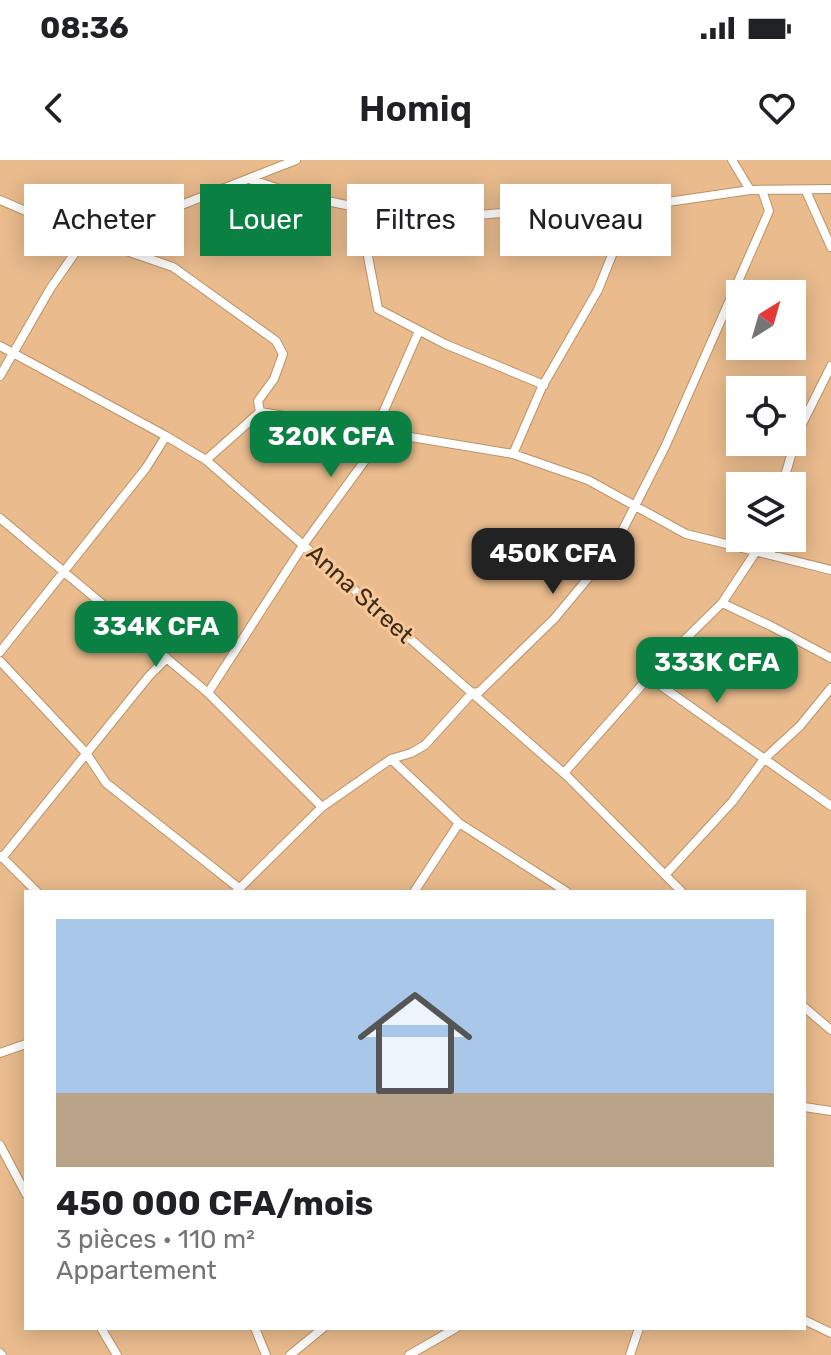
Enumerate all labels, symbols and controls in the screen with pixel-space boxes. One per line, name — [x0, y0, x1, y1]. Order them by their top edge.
text: 08:36 — [40, 10, 129, 46]
icon: back — [32, 86, 76, 130]
icon: heart — [755, 86, 799, 130]
text: Homiq — [359, 87, 472, 130]
chip: Acheter — [24, 184, 184, 256]
chip: Louer — [200, 184, 331, 256]
chip: Filtres — [347, 184, 484, 256]
chip: Nouveau — [500, 184, 671, 256]
north arrow — [726, 280, 806, 360]
map controls — [726, 280, 806, 552]
button: locate — [726, 376, 806, 456]
pin: 320K CFA — [248, 411, 414, 479]
text: 320K CFA — [268, 421, 394, 452]
button: layers — [726, 472, 806, 552]
pin: 450K CFA — [470, 528, 636, 596]
text: 450K CFA — [490, 538, 616, 569]
street label: Anna Street — [301, 539, 419, 649]
pin: 334K CFA — [73, 601, 239, 669]
text: 334K CFA — [93, 611, 219, 642]
pin: 333K CFA — [634, 637, 800, 705]
text: 333K CFA — [654, 647, 780, 678]
icon: home — [343, 971, 487, 1115]
text: 450 000 CFA/mois — [56, 1183, 373, 1224]
text: 3 pièces · 110 m² — [56, 1224, 255, 1255]
text: Appartement — [56, 1255, 217, 1286]

